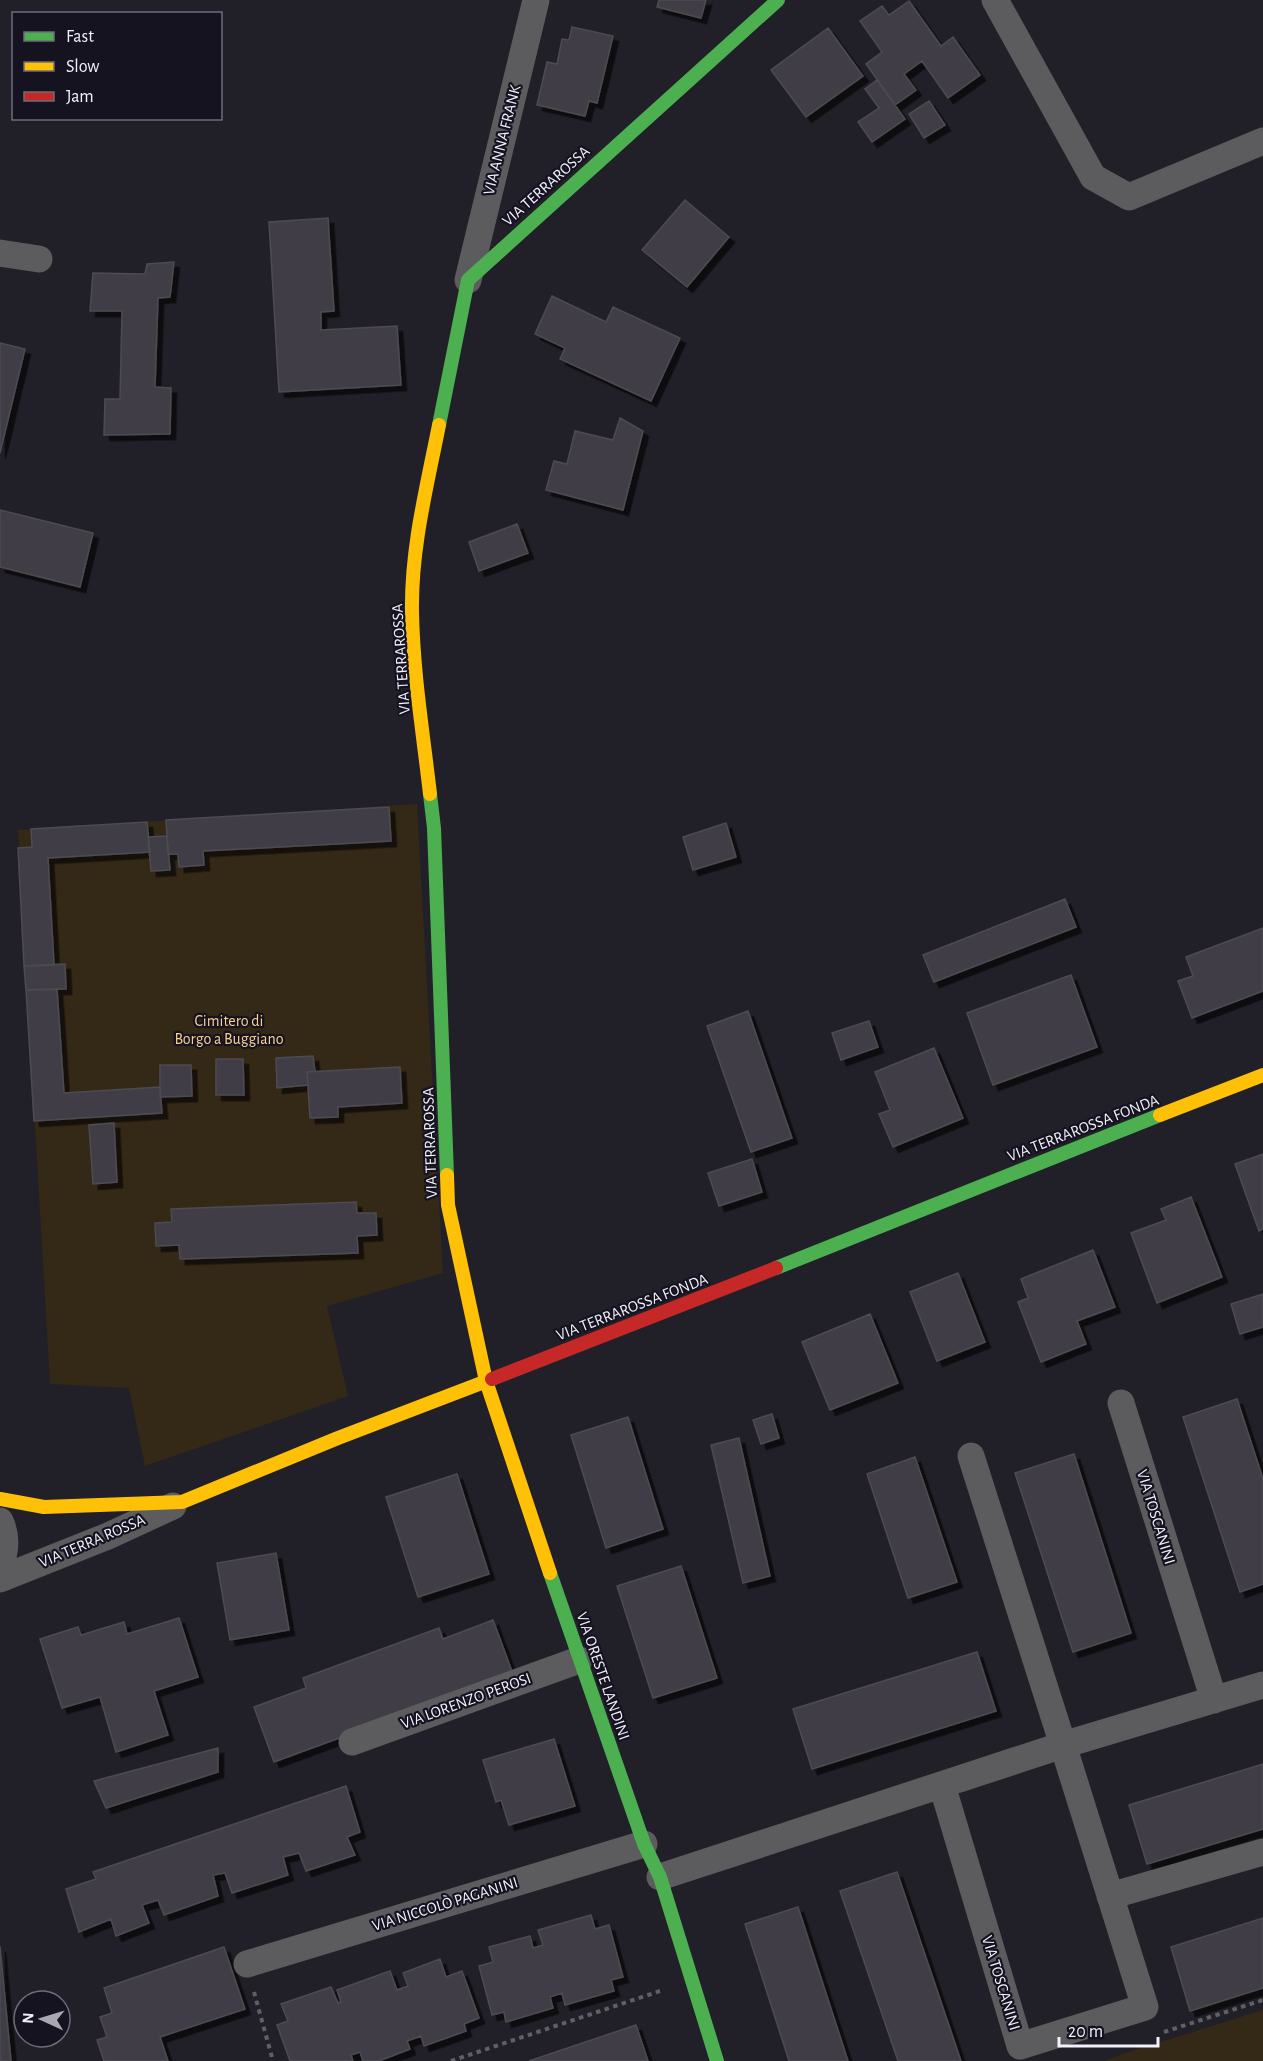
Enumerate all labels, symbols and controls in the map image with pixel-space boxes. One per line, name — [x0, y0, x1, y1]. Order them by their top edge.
legend — [12, 12, 222, 120]
text: Fast — [66, 28, 94, 46]
text: Slow — [66, 58, 99, 76]
street label: VIA ANNA FRANK — [481, 83, 523, 197]
text: Jam — [66, 88, 94, 106]
street label: VIA TERRAROSSA — [499, 143, 593, 229]
street label: VIA TERRAROSSA — [389, 603, 413, 715]
park label: Cimitero di Borgo a Buggiano — [174, 1013, 284, 1047]
street label: VIA TERRAROSSA — [420, 1087, 440, 1199]
street label: VIA TERRAROSSA FONDA — [1005, 1092, 1161, 1164]
street label: VIA TERRAROSSA FONDA — [554, 1271, 710, 1343]
street label: VIA TOSCANINI — [1134, 1468, 1178, 1566]
street label: VIA TERRA ROSSA — [37, 1511, 147, 1571]
street label: VIA ORESTE LANDINI — [574, 1610, 632, 1742]
street label: VIA LORENZO PEROSI — [399, 1670, 533, 1732]
street label: VIA NICCOLÒ PAGANINI — [370, 1872, 520, 1934]
street label: VIA TOSCANINI — [979, 1934, 1023, 2032]
north arrow — [12, 1989, 72, 2049]
scale bar — [1059, 2010, 1158, 2048]
text: N — [20, 2012, 36, 2024]
text: 20 m — [1068, 2023, 1103, 2041]

